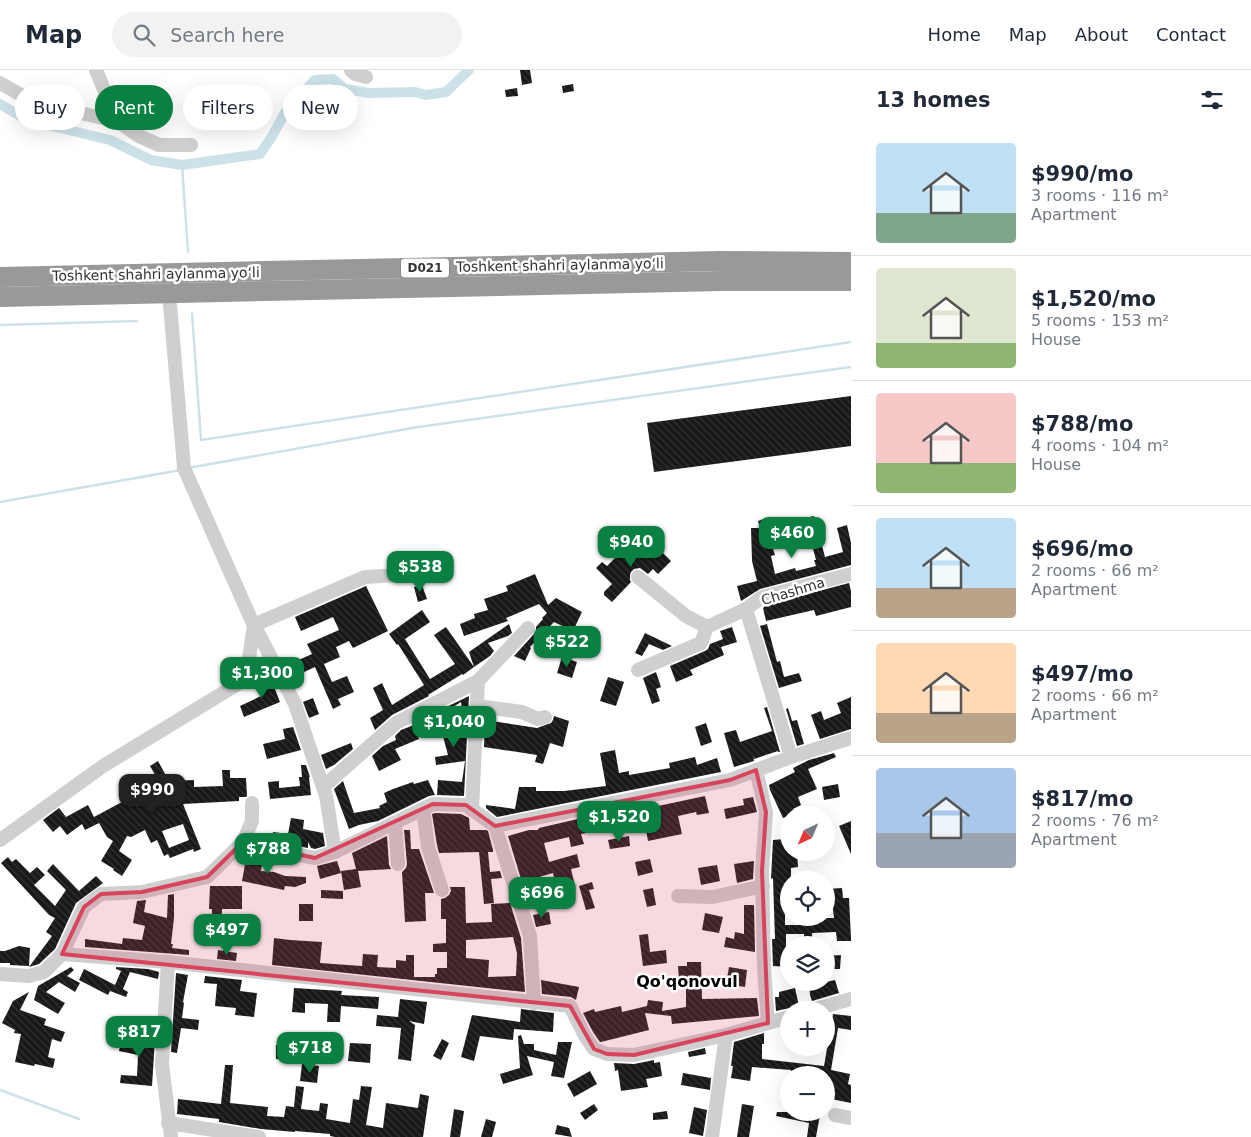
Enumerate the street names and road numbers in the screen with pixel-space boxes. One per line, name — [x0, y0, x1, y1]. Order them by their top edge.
street label: Toshkent shahri aylanma yoʻli — [455, 255, 664, 275]
road number: D021 — [401, 258, 449, 278]
street label: Toshkent shahri aylanma yoʻli — [51, 264, 260, 284]
street label: Chashma — [759, 574, 827, 608]

